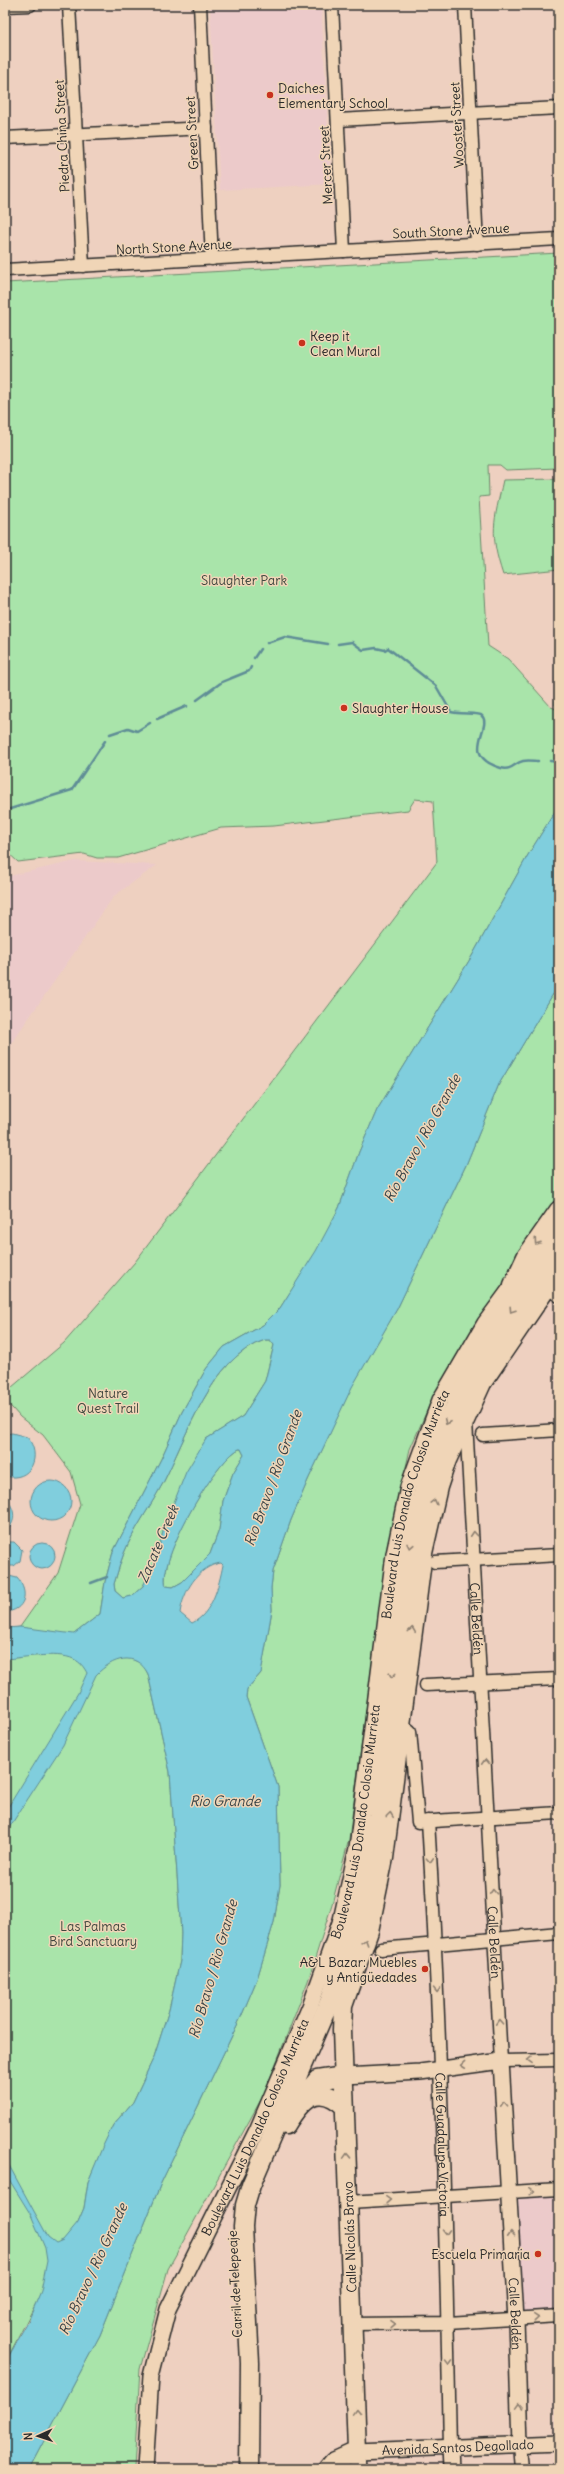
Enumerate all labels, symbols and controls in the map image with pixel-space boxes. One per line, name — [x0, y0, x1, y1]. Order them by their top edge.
street label: Piedra China Street — [51, 79, 73, 193]
place label: Daiches Elementary School — [278, 80, 388, 112]
street label: Wooster Street — [446, 81, 468, 169]
marker: Daiches Elementary School — [265, 90, 275, 100]
street label: Green Street — [182, 95, 202, 170]
street label: Mercer Street — [315, 124, 337, 205]
street label: South Stone Avenue — [392, 219, 510, 243]
street label: North Stone Avenue — [115, 235, 233, 259]
place label: Keep it Clean Mural — [310, 328, 380, 360]
marker: Keep it Clean Mural — [297, 338, 307, 348]
park label: Slaughter Park — [201, 572, 287, 589]
place label: Slaughter House — [352, 700, 448, 717]
marker: Slaughter House — [339, 703, 349, 713]
water label: Río Bravo / Rio Grande — [379, 1070, 465, 1205]
one-way arrow — [534, 1238, 542, 1245]
one-way arrow — [510, 1305, 517, 1312]
park label: Nature Quest Trail — [77, 1385, 139, 1417]
street label: Boulevard Luis Donaldo Colosio Murrieta — [377, 1386, 453, 1620]
water label: Río Bravo / Rio Grande — [240, 1406, 306, 1548]
one-way arrow — [444, 1418, 452, 1425]
one-way arrow — [430, 1499, 438, 1506]
water label: Zacate Creek — [134, 1502, 183, 1586]
one-way arrow — [469, 1531, 478, 1537]
one-way arrow — [406, 1543, 415, 1549]
street label: Calle Beldén — [466, 1582, 487, 1656]
one-way arrow — [408, 1627, 417, 1633]
one-way arrow — [388, 1672, 397, 1678]
street label: Boulevard Luis Donaldo Colosio Murrieta — [326, 1704, 383, 1941]
one-way arrow — [481, 1759, 490, 1765]
water label: Rio Grande — [190, 1792, 262, 1810]
one-way arrow — [385, 1812, 394, 1818]
one-way arrow — [426, 1857, 435, 1863]
one-way arrow — [488, 1889, 497, 1895]
water label: Río Bravo / Rio Grande — [185, 1896, 242, 2040]
street label: Calle Beldén — [484, 1906, 505, 1979]
park label: Las Palmas Bird Sanctuary — [49, 1918, 137, 1950]
one-way arrow — [360, 1939, 369, 1946]
place label: A&L Bazar: Muebles y Antigüedades — [300, 1954, 417, 1986]
marker: A&L Bazar: Muebles y Antigüedades — [420, 1964, 430, 1974]
one-way arrow — [432, 1987, 441, 1993]
street label: Boulevard Luis Donaldo Colosio Murrieta — [197, 2016, 312, 2239]
one-way arrow — [495, 2019, 504, 2025]
one-way arrow — [527, 2056, 533, 2064]
one-way arrow — [459, 2060, 466, 2069]
street label: Calle Guadalupe Victoria — [432, 2072, 453, 2217]
one-way arrow — [499, 2101, 508, 2107]
one-way arrow — [343, 2153, 351, 2159]
street label: Calle Nicolás Bravo — [340, 2181, 360, 2293]
one-way arrow — [529, 2186, 535, 2195]
one-way arrow — [385, 2196, 391, 2204]
water label: Río Bravo / Rio Grande — [55, 2199, 132, 2338]
one-way arrow — [441, 2229, 450, 2235]
street label: Carril de Telepeaje — [224, 2230, 246, 2338]
one-way arrow — [507, 2231, 515, 2237]
place label: Escuela Primaria — [431, 2246, 530, 2263]
marker: Escuela Primaria — [533, 2249, 543, 2259]
street label: Calle Beldén — [505, 2277, 525, 2351]
one-way arrow — [533, 2314, 539, 2323]
one-way arrow — [389, 2320, 395, 2328]
one-way arrow — [445, 2359, 453, 2365]
one-way arrow — [515, 2403, 523, 2409]
one-way arrow — [352, 2409, 360, 2415]
north arrow — [18, 2416, 58, 2456]
text: N — [21, 2432, 35, 2441]
street label: Avenida Santos Degollado — [382, 2436, 534, 2459]

